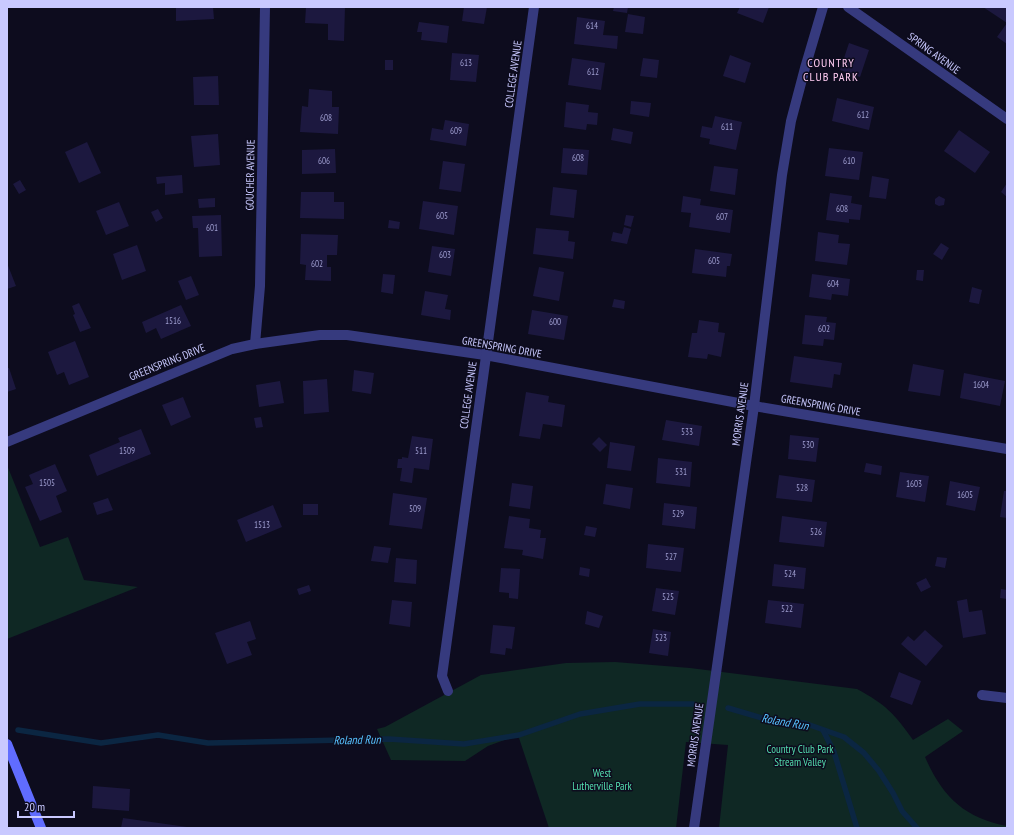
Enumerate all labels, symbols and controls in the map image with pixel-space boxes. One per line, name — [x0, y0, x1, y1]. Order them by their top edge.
house number: 614 — [586, 20, 598, 31]
street label: SPRING AVENUE — [905, 29, 963, 77]
street label: COLLEGE AVENUE — [501, 39, 525, 109]
district label: COUNTRY CLUB PARK — [803, 55, 859, 84]
house number: 613 — [460, 57, 472, 68]
house number: 612 — [587, 66, 599, 77]
house number: 612 — [857, 109, 869, 120]
house number: 608 — [320, 112, 332, 123]
house number: 611 — [721, 121, 733, 132]
house number: 609 — [450, 125, 462, 136]
street label: GOUCHER AVENUE — [242, 139, 258, 211]
house number: 608 — [572, 152, 584, 163]
house number: 606 — [318, 155, 330, 166]
house number: 610 — [843, 155, 855, 166]
house number: 608 — [836, 203, 848, 214]
house number: 605 — [436, 210, 448, 221]
house number: 607 — [716, 211, 728, 222]
house number: 601 — [206, 222, 218, 233]
house number: 603 — [439, 249, 451, 260]
house number: 605 — [708, 255, 720, 266]
house number: 602 — [311, 258, 323, 269]
house number: 604 — [827, 278, 839, 289]
house number: 1516 — [165, 315, 181, 326]
house number: 600 — [549, 316, 561, 327]
house number: 602 — [818, 323, 830, 334]
street label: GREENSPRING DRIVE — [461, 333, 543, 361]
street label: GREENSPRING DRIVE — [127, 340, 207, 384]
street label: COLLEGE AVENUE — [456, 360, 480, 430]
house number: 1604 — [973, 379, 989, 390]
street label: MORRIS AVENUE — [729, 381, 751, 447]
street label: GREENSPRING DRIVE — [780, 391, 862, 419]
house number: 533 — [681, 426, 693, 437]
house number: 530 — [802, 439, 814, 450]
house number: 1509 — [119, 445, 135, 456]
house number: 511 — [415, 445, 427, 456]
house number: 531 — [675, 466, 687, 477]
house number: 1505 — [39, 477, 55, 488]
house number: 1603 — [906, 478, 922, 489]
house number: 528 — [796, 482, 808, 493]
house number: 1605 — [957, 489, 973, 500]
house number: 509 — [409, 503, 421, 514]
house number: 529 — [672, 508, 684, 519]
house number: 1513 — [254, 519, 270, 530]
house number: 526 — [810, 526, 822, 537]
house number: 527 — [665, 551, 677, 562]
house number: 524 — [784, 568, 796, 579]
house number: 525 — [662, 591, 674, 602]
house number: 522 — [781, 603, 793, 614]
house number: 523 — [655, 632, 667, 643]
street label: MORRIS AVENUE — [684, 702, 706, 768]
water label: Roland Run — [760, 710, 810, 733]
water label: Roland Run — [333, 732, 382, 747]
park label: Country Club Park Stream Valley — [766, 742, 834, 769]
park label: West Lutherville Park — [572, 766, 633, 793]
scale bar — [18, 793, 74, 819]
text: 20 m — [24, 799, 45, 814]

